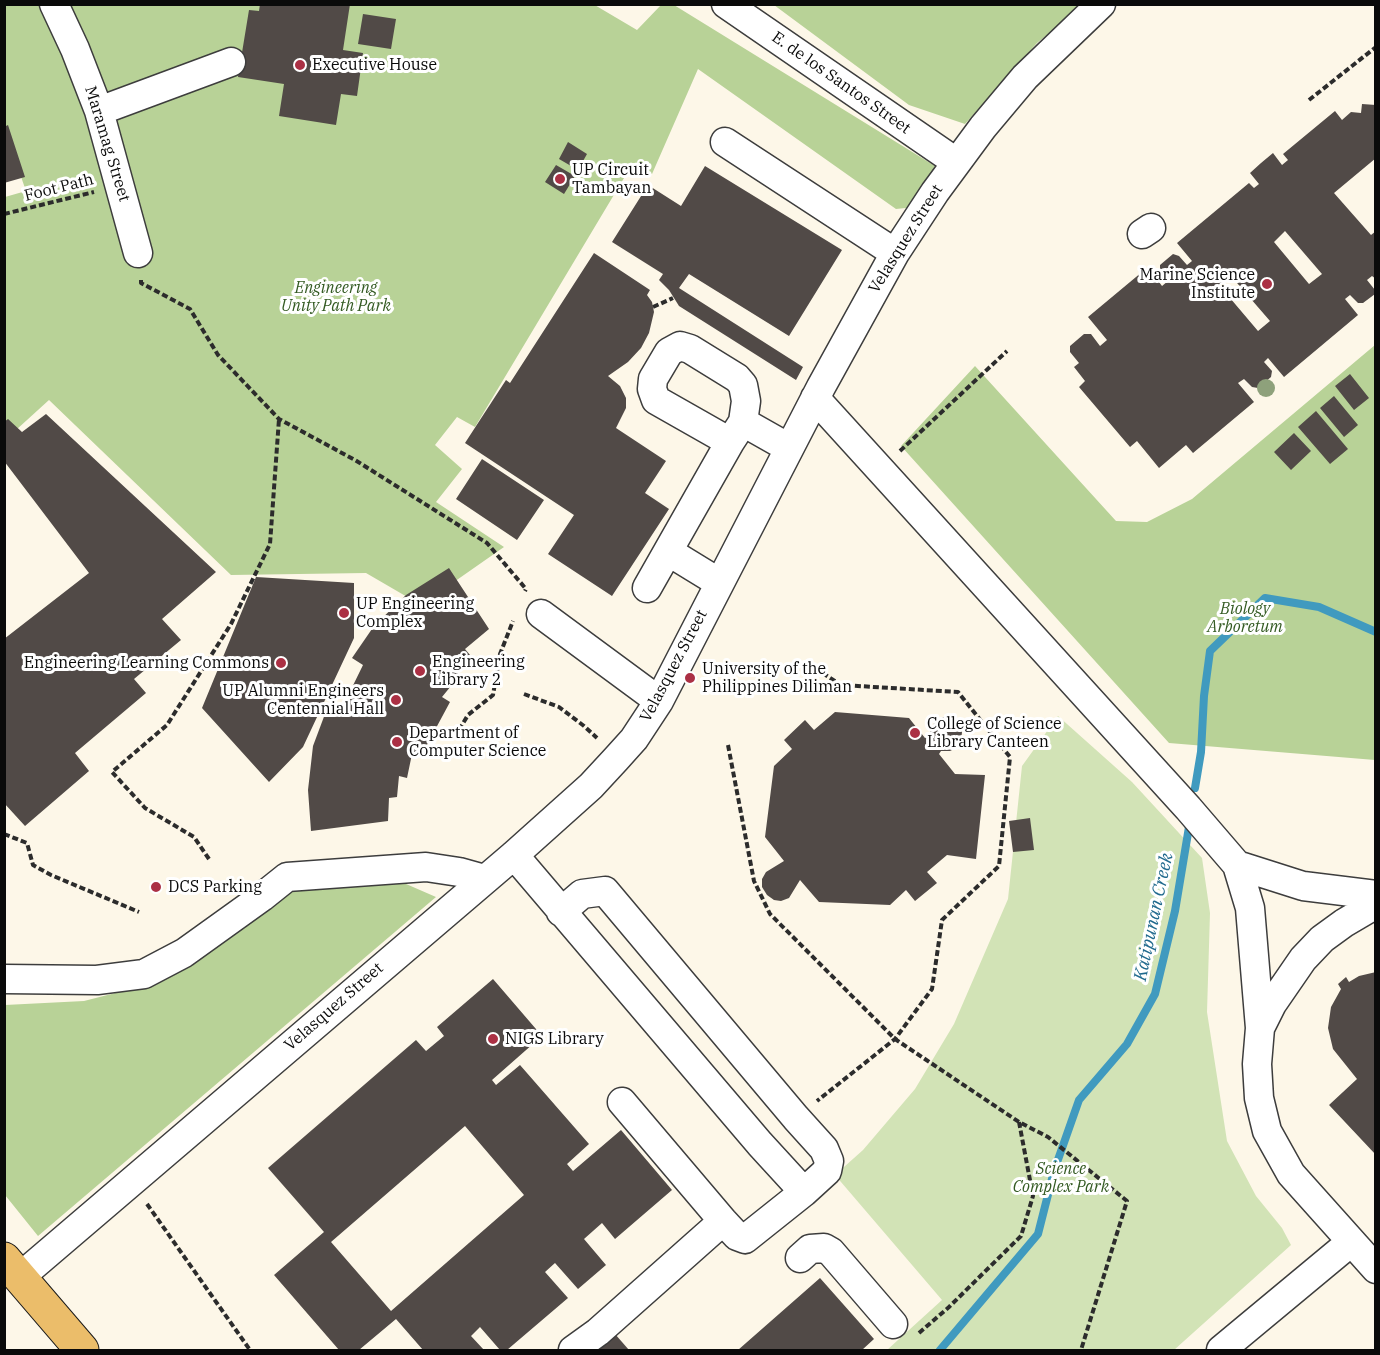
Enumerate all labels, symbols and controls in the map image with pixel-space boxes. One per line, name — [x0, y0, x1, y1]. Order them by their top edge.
street label: E. de los Santos Street — [768, 28, 914, 138]
place label: Executive House — [312, 55, 437, 75]
marker: Executive House — [293, 58, 307, 72]
street label: Maramag Street — [80, 84, 134, 204]
place label: UP Circuit Tambayan — [572, 160, 651, 198]
street label: Foot Path — [22, 170, 96, 206]
marker: UP Circuit Tambayan — [553, 172, 567, 186]
street label: Velasquez Street — [865, 181, 947, 297]
place label: Marine Science Institute — [1139, 265, 1255, 303]
marker: Marine Science Institute — [1260, 277, 1274, 291]
park label: Engineering Unity Path Park — [281, 278, 391, 316]
place label: UP Engineering Complex — [356, 594, 474, 632]
park label: Biology Arboretum — [1207, 599, 1283, 637]
marker: UP Engineering Complex — [337, 606, 351, 620]
street label: Velasquez Street — [636, 607, 712, 725]
place label: Engineering Library 2 — [432, 652, 525, 690]
place label: Engineering Learning Commons — [24, 653, 269, 673]
marker: Engineering Learning Commons — [274, 656, 288, 670]
place label: University of the Philippines Diliman — [702, 659, 852, 697]
marker: Engineering Library 2 — [413, 664, 427, 678]
marker: University of the Philippines Diliman — [683, 671, 697, 685]
place label: UP Alumni Engineers Centennial Hall — [222, 681, 384, 719]
marker: UP Alumni Engineers Centennial Hall — [389, 693, 403, 707]
place label: College of Science Library Canteen — [927, 714, 1062, 752]
place label: Department of Computer Science — [409, 723, 546, 761]
marker: College of Science Library Canteen — [908, 726, 922, 740]
marker: Department of Computer Science — [390, 735, 404, 749]
water label: Katipunan Creek — [1130, 851, 1178, 983]
place label: DCS Parking — [168, 877, 262, 897]
marker: DCS Parking — [149, 880, 163, 894]
street label: Velasquez Street — [281, 959, 387, 1055]
place label: NIGS Library — [505, 1029, 604, 1049]
marker: NIGS Library — [486, 1032, 500, 1046]
park label: Science Complex Park — [1013, 1159, 1109, 1197]

